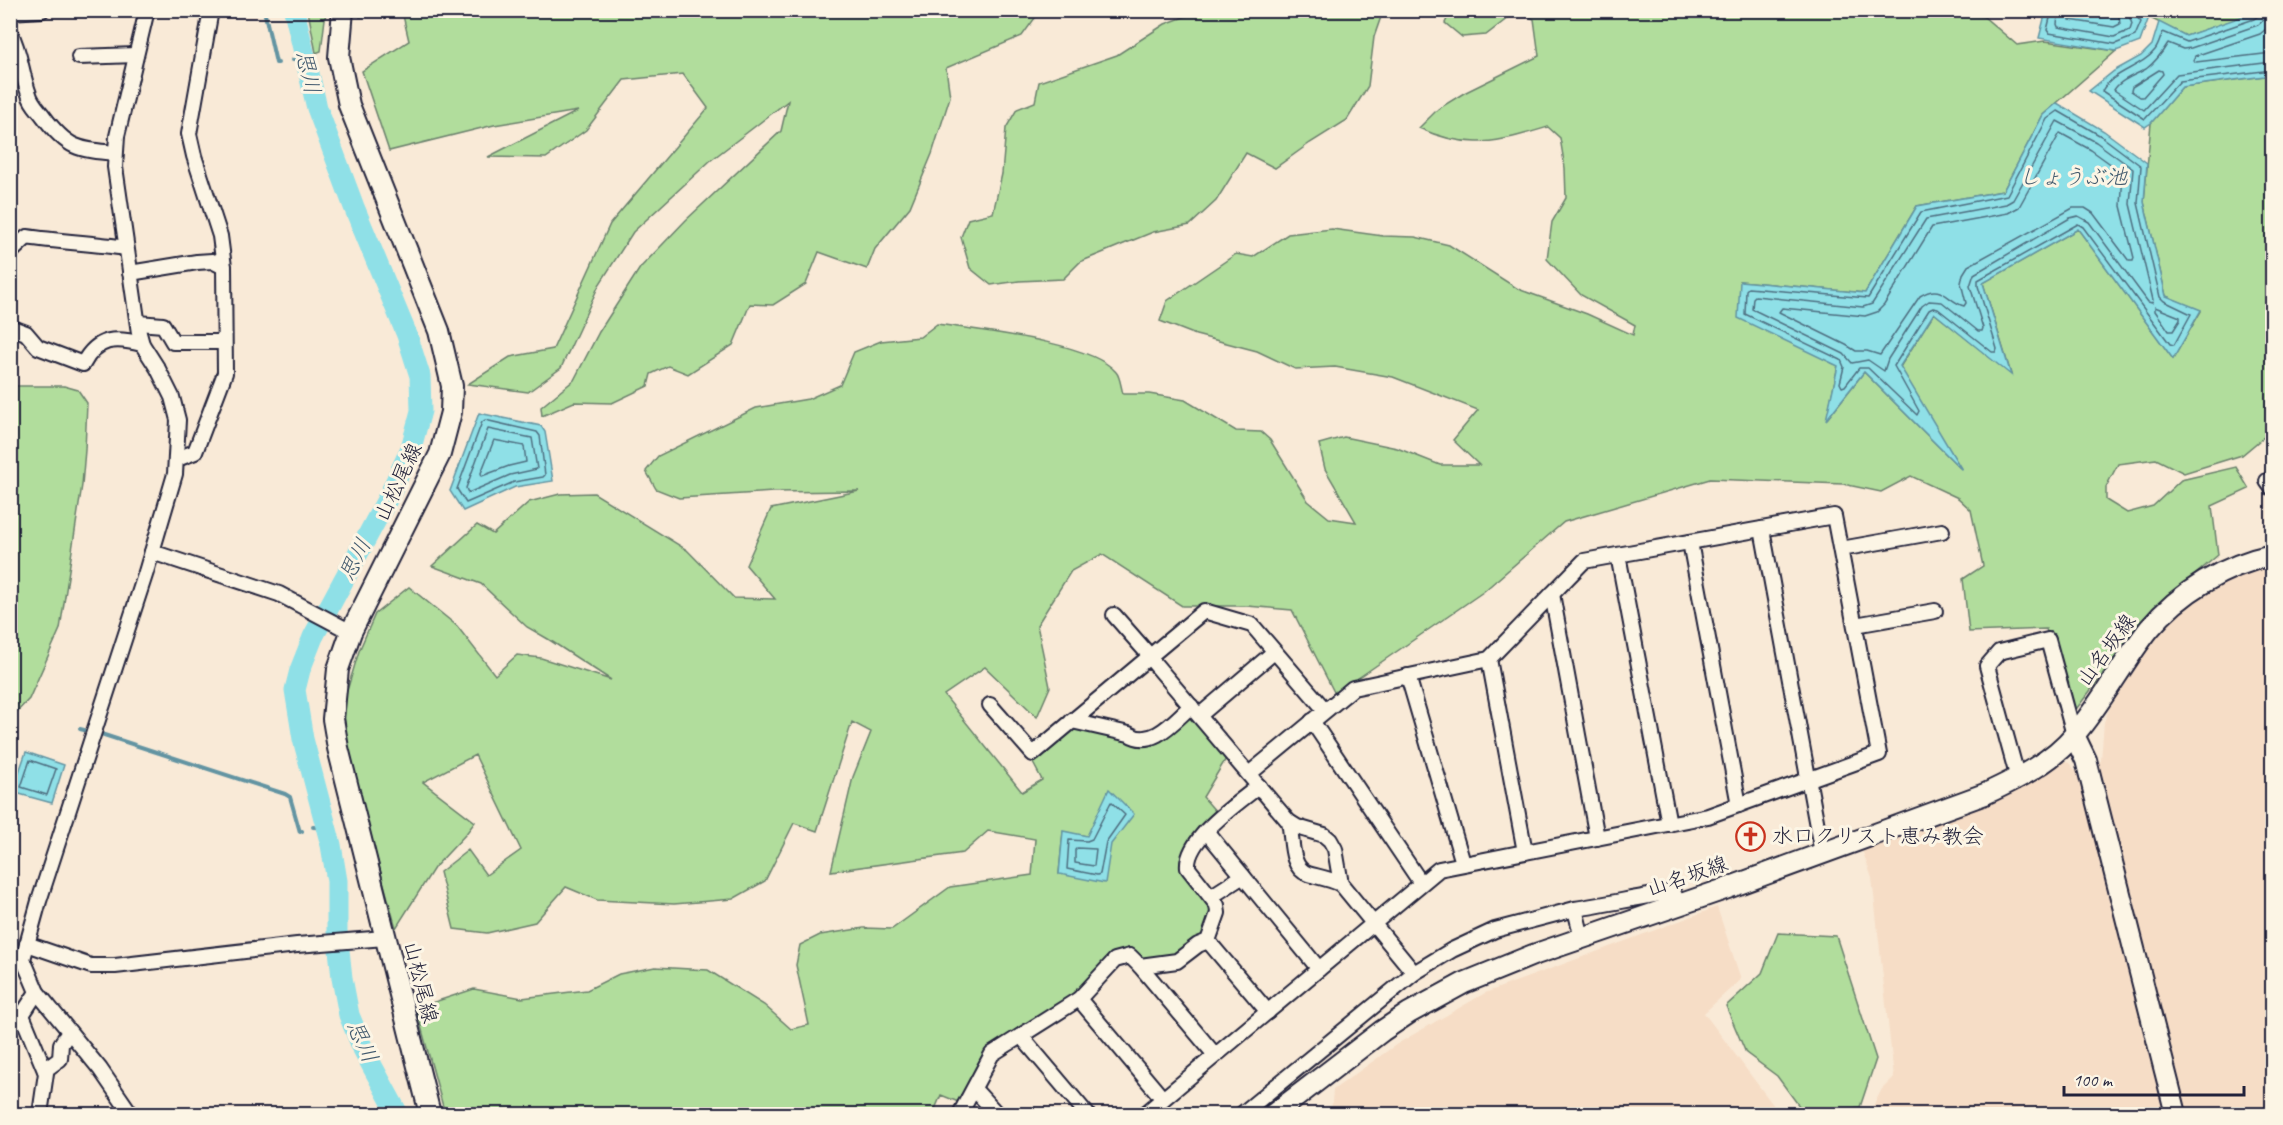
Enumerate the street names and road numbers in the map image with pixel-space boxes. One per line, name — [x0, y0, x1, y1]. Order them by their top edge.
street label: 山松尾線 — [368, 438, 428, 526]
street label: 山名坂線 — [2071, 608, 2141, 692]
street label: 山名坂線 — [1643, 850, 1731, 902]
street label: 山松尾線 — [398, 938, 444, 1026]

